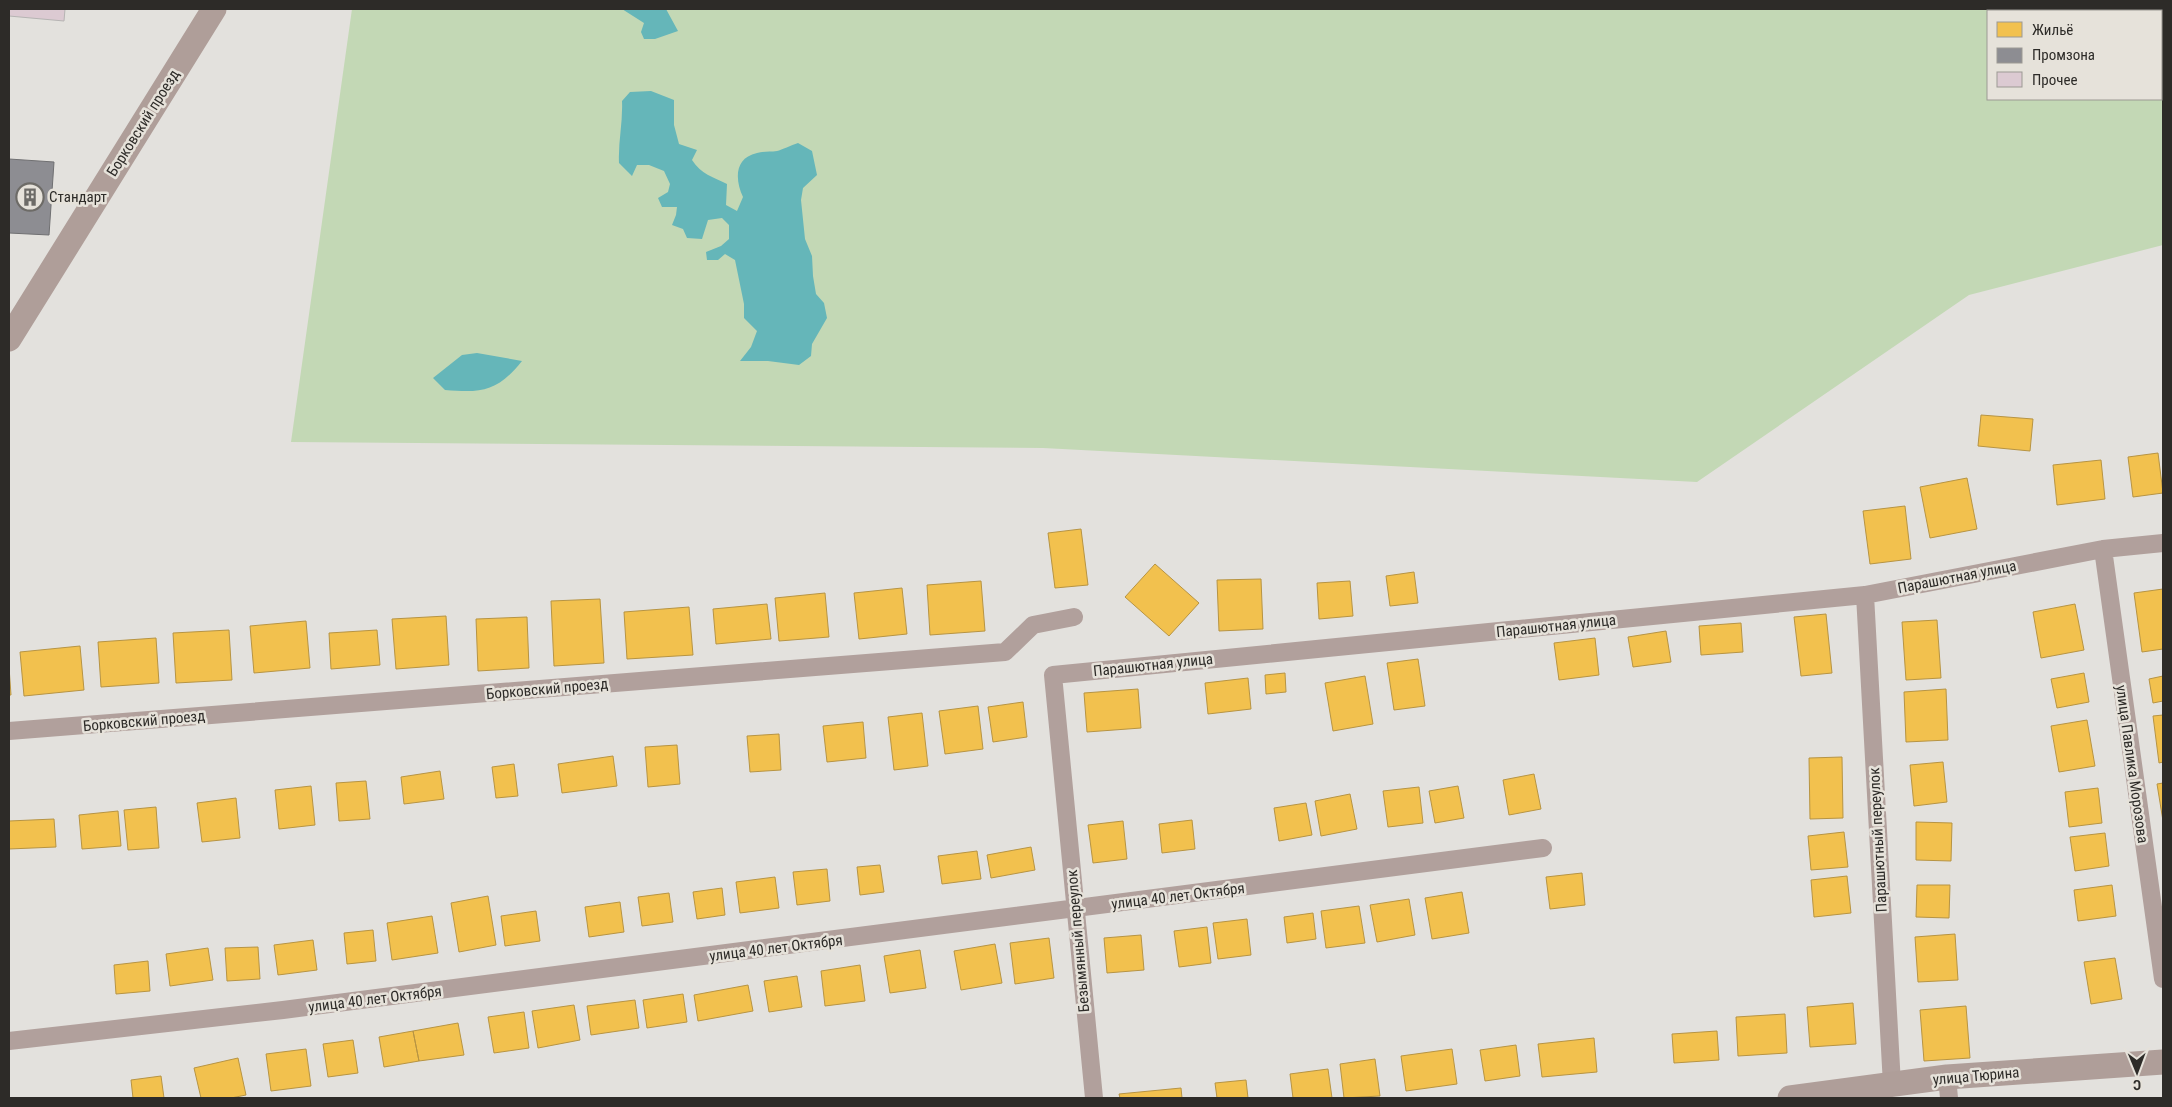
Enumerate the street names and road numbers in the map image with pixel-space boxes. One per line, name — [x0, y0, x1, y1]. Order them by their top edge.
street label: Борковский проезд — [103, 66, 183, 180]
street label: Парашютная улица — [1896, 557, 2018, 597]
street label: Парашютная улица — [1495, 611, 1617, 641]
street label: Парашютная улица — [1092, 650, 1214, 680]
street label: Борковский проезд — [485, 675, 609, 703]
street label: улица Павлика Морозова — [2112, 684, 2152, 844]
street label: Борковский проезд — [82, 707, 206, 735]
street label: Парашютный переулок — [1865, 767, 1891, 913]
street label: Безымянный переулок — [1063, 869, 1093, 1013]
street label: улица 40 лет Октября — [1110, 879, 1246, 913]
street label: улица 40 лет Октября — [708, 931, 844, 965]
street label: улица 40 лет Октября — [307, 982, 443, 1016]
street label: улица Тюрина — [1932, 1063, 2020, 1089]

